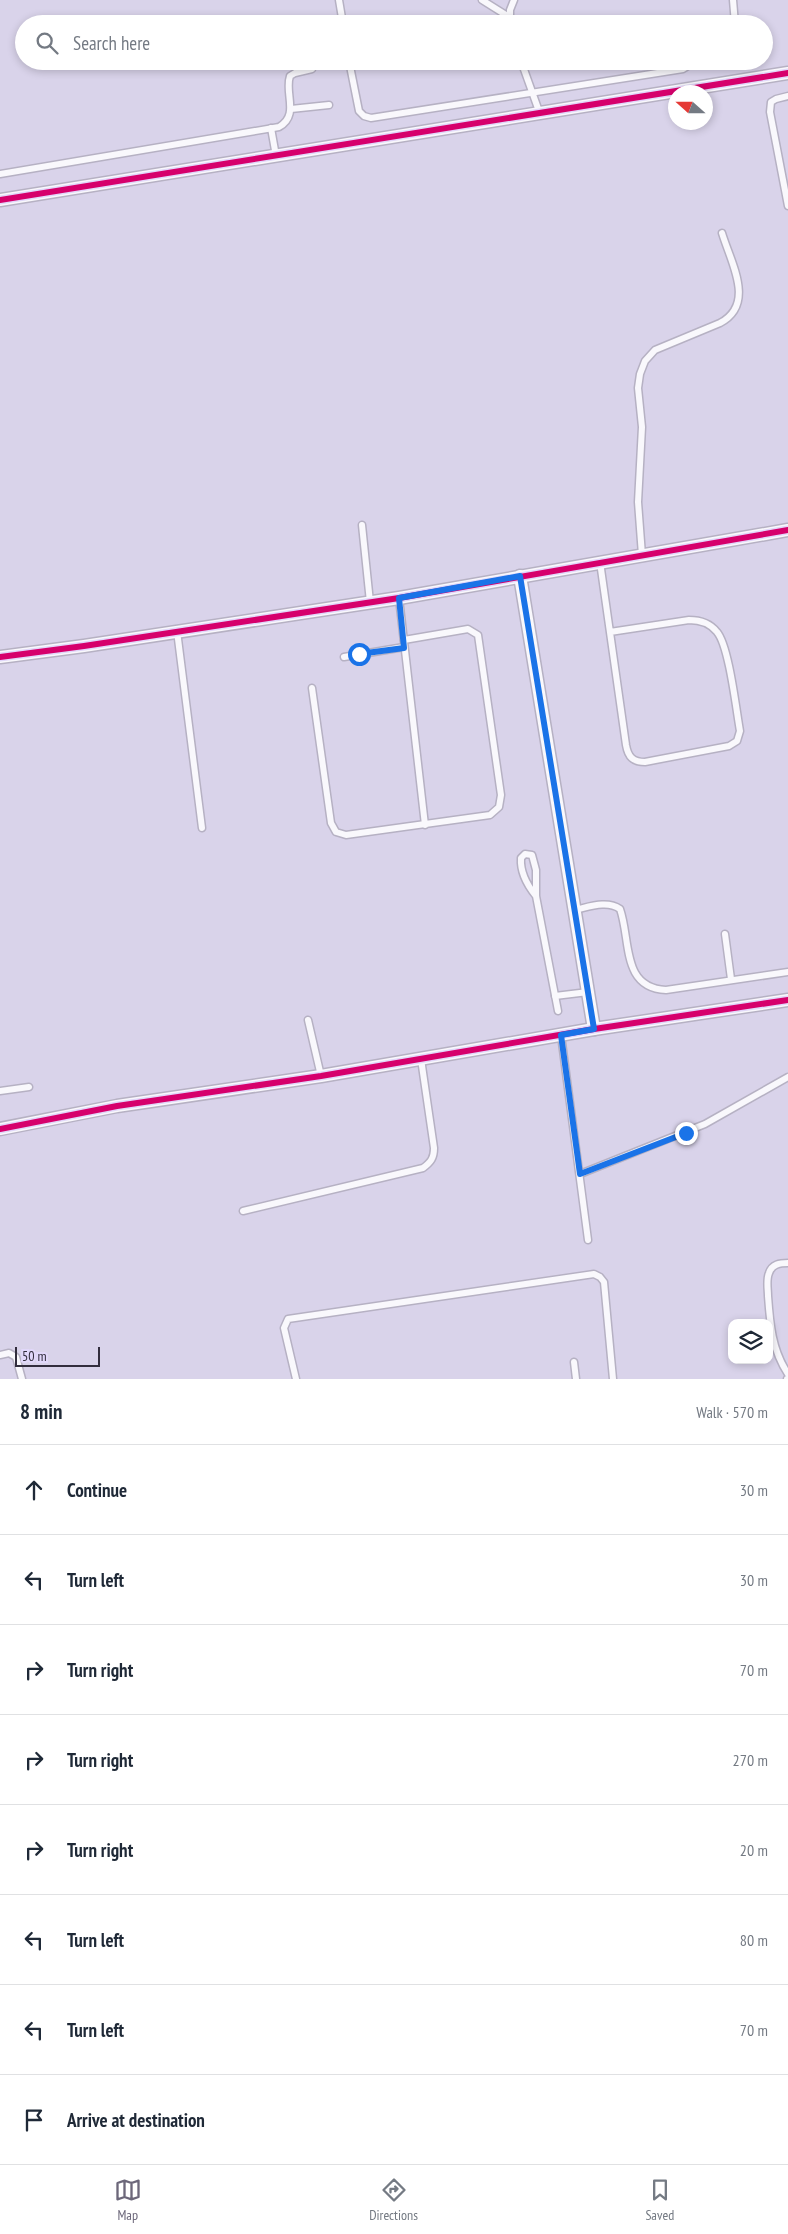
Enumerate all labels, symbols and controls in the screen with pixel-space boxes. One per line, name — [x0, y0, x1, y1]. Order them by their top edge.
search box — [15, 15, 773, 70]
icon: search — [33, 29, 61, 57]
text: Search here — [73, 31, 150, 55]
north arrow — [668, 85, 713, 130]
route start — [348, 643, 371, 666]
route end — [675, 1122, 698, 1145]
map controls — [728, 1319, 773, 1364]
button: layers — [728, 1319, 773, 1364]
scale bar — [15, 1344, 100, 1367]
text: 50 m — [22, 1347, 47, 1365]
text: 8 min — [20, 1398, 62, 1425]
text: Walk · 570 m — [696, 1402, 768, 1422]
icon: ahead — [20, 1476, 48, 1504]
text: Continue — [67, 1478, 127, 1502]
text: 30 m — [740, 1480, 768, 1500]
icon: left — [20, 1566, 48, 1594]
text: Turn left — [67, 1568, 124, 1592]
text: 30 m — [740, 1570, 768, 1590]
icon: right — [20, 1656, 48, 1684]
text: Turn right — [67, 1658, 133, 1682]
text: 70 m — [740, 1660, 768, 1680]
icon: right — [20, 1746, 48, 1774]
text: Turn right — [67, 1748, 133, 1772]
text: 270 m — [733, 1750, 768, 1770]
icon: right — [20, 1836, 48, 1864]
text: Turn right — [67, 1838, 133, 1862]
text: 20 m — [740, 1840, 768, 1860]
icon: left — [20, 1926, 48, 1954]
text: Turn left — [67, 1928, 124, 1952]
text: 80 m — [740, 1930, 768, 1950]
icon: left — [20, 2016, 48, 2044]
text: Turn left — [67, 2018, 124, 2042]
text: 70 m — [740, 2020, 768, 2040]
icon: arrive — [20, 2106, 48, 2134]
text: Arrive at destination — [67, 2108, 205, 2132]
tab: Map — [114, 2176, 142, 2224]
tab: Directions — [369, 2176, 418, 2224]
tab: Saved — [645, 2176, 674, 2224]

